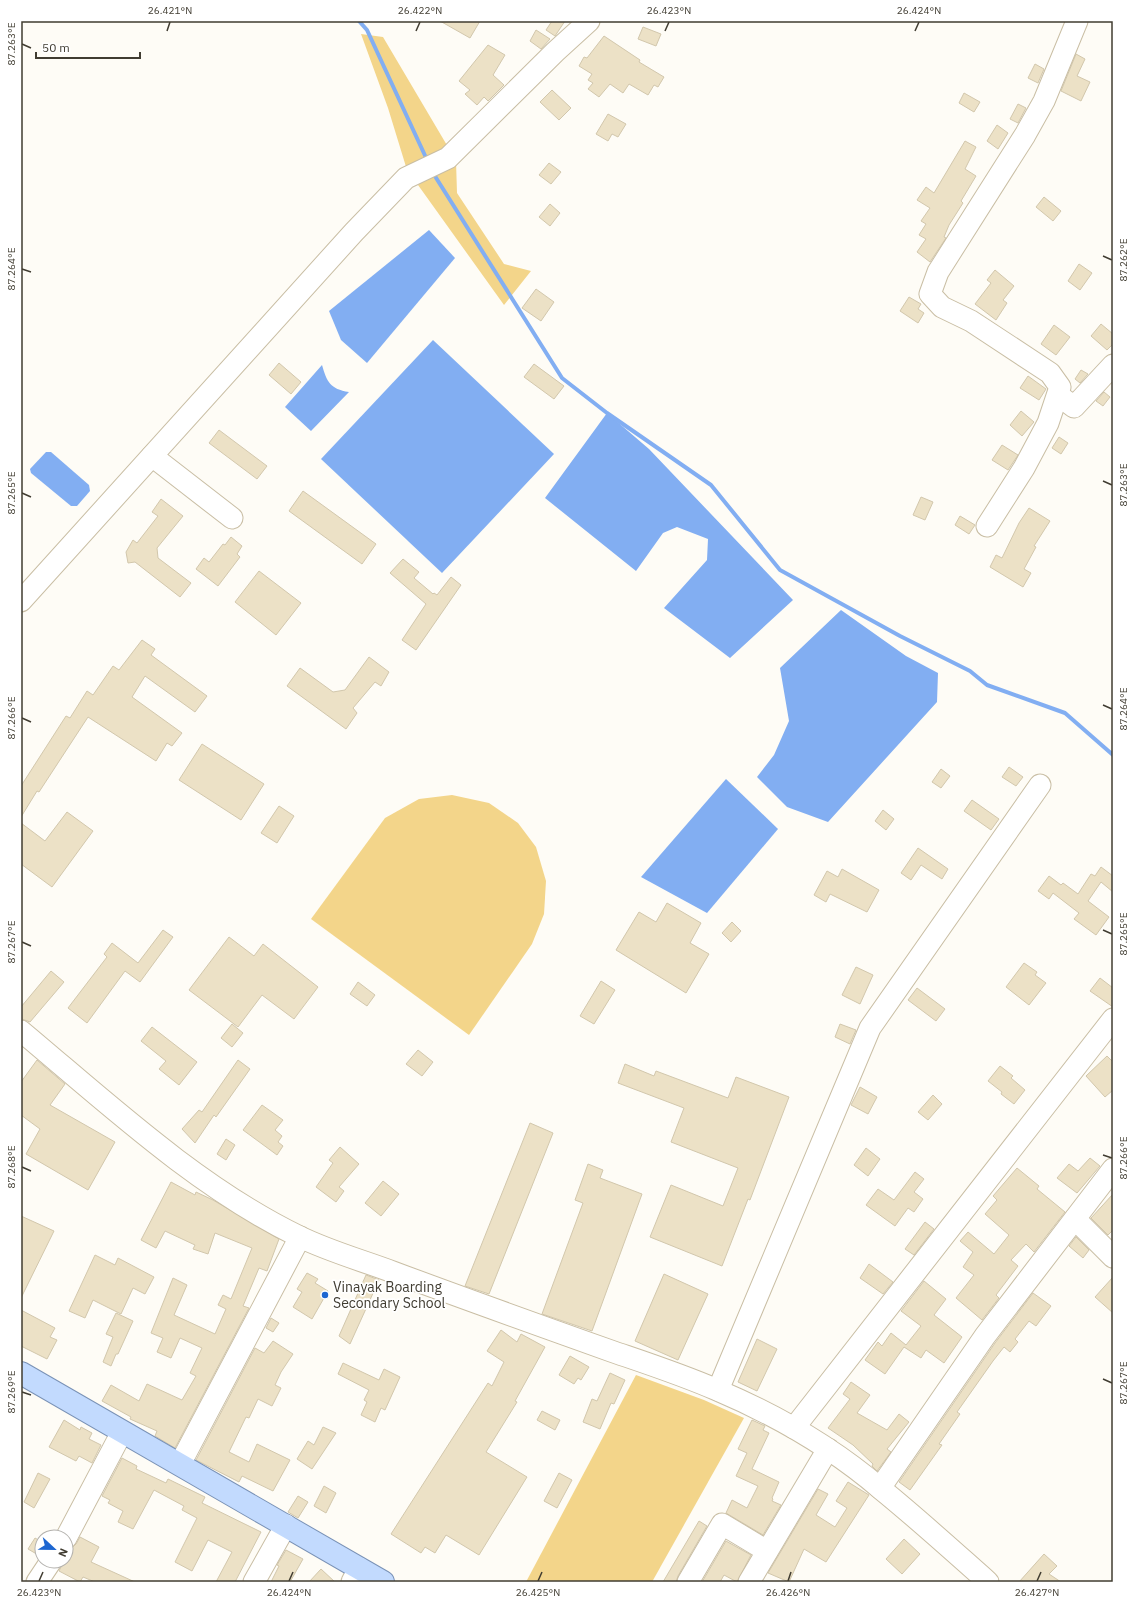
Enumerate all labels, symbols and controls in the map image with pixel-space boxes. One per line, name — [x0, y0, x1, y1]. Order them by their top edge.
text: 26.421°N — [148, 4, 192, 17]
text: 26.422°N — [398, 4, 442, 17]
text: 26.423°N — [647, 4, 691, 17]
text: 26.424°N — [897, 4, 941, 17]
text: 87.263°E — [5, 22, 18, 66]
scale bar — [36, 34, 140, 60]
text: 50 m — [42, 40, 70, 55]
text: 87.262°E — [1117, 238, 1130, 282]
text: 87.264°E — [5, 247, 18, 291]
text: 87.263°E — [1117, 463, 1130, 507]
text: 87.265°E — [5, 471, 18, 515]
text: 87.264°E — [1117, 687, 1130, 731]
text: 87.266°E — [5, 696, 18, 740]
text: 87.265°E — [1117, 912, 1130, 956]
text: 87.267°E — [5, 920, 18, 964]
text: 87.266°E — [1117, 1136, 1130, 1180]
text: 87.268°E — [5, 1145, 18, 1189]
place label: Vinayak Boarding Secondary School — [333, 1278, 446, 1312]
marker: Vinayak Boarding Secondary School — [320, 1290, 330, 1300]
text: 87.267°E — [1117, 1361, 1130, 1405]
text: 87.269°E — [5, 1370, 18, 1414]
north arrow — [34, 1529, 74, 1569]
text: N — [55, 1546, 71, 1559]
text: 26.423°N — [17, 1586, 61, 1599]
text: 26.424°N — [267, 1586, 311, 1599]
text: 26.425°N — [516, 1586, 560, 1599]
text: 26.426°N — [766, 1586, 810, 1599]
text: 26.427°N — [1015, 1586, 1059, 1599]

